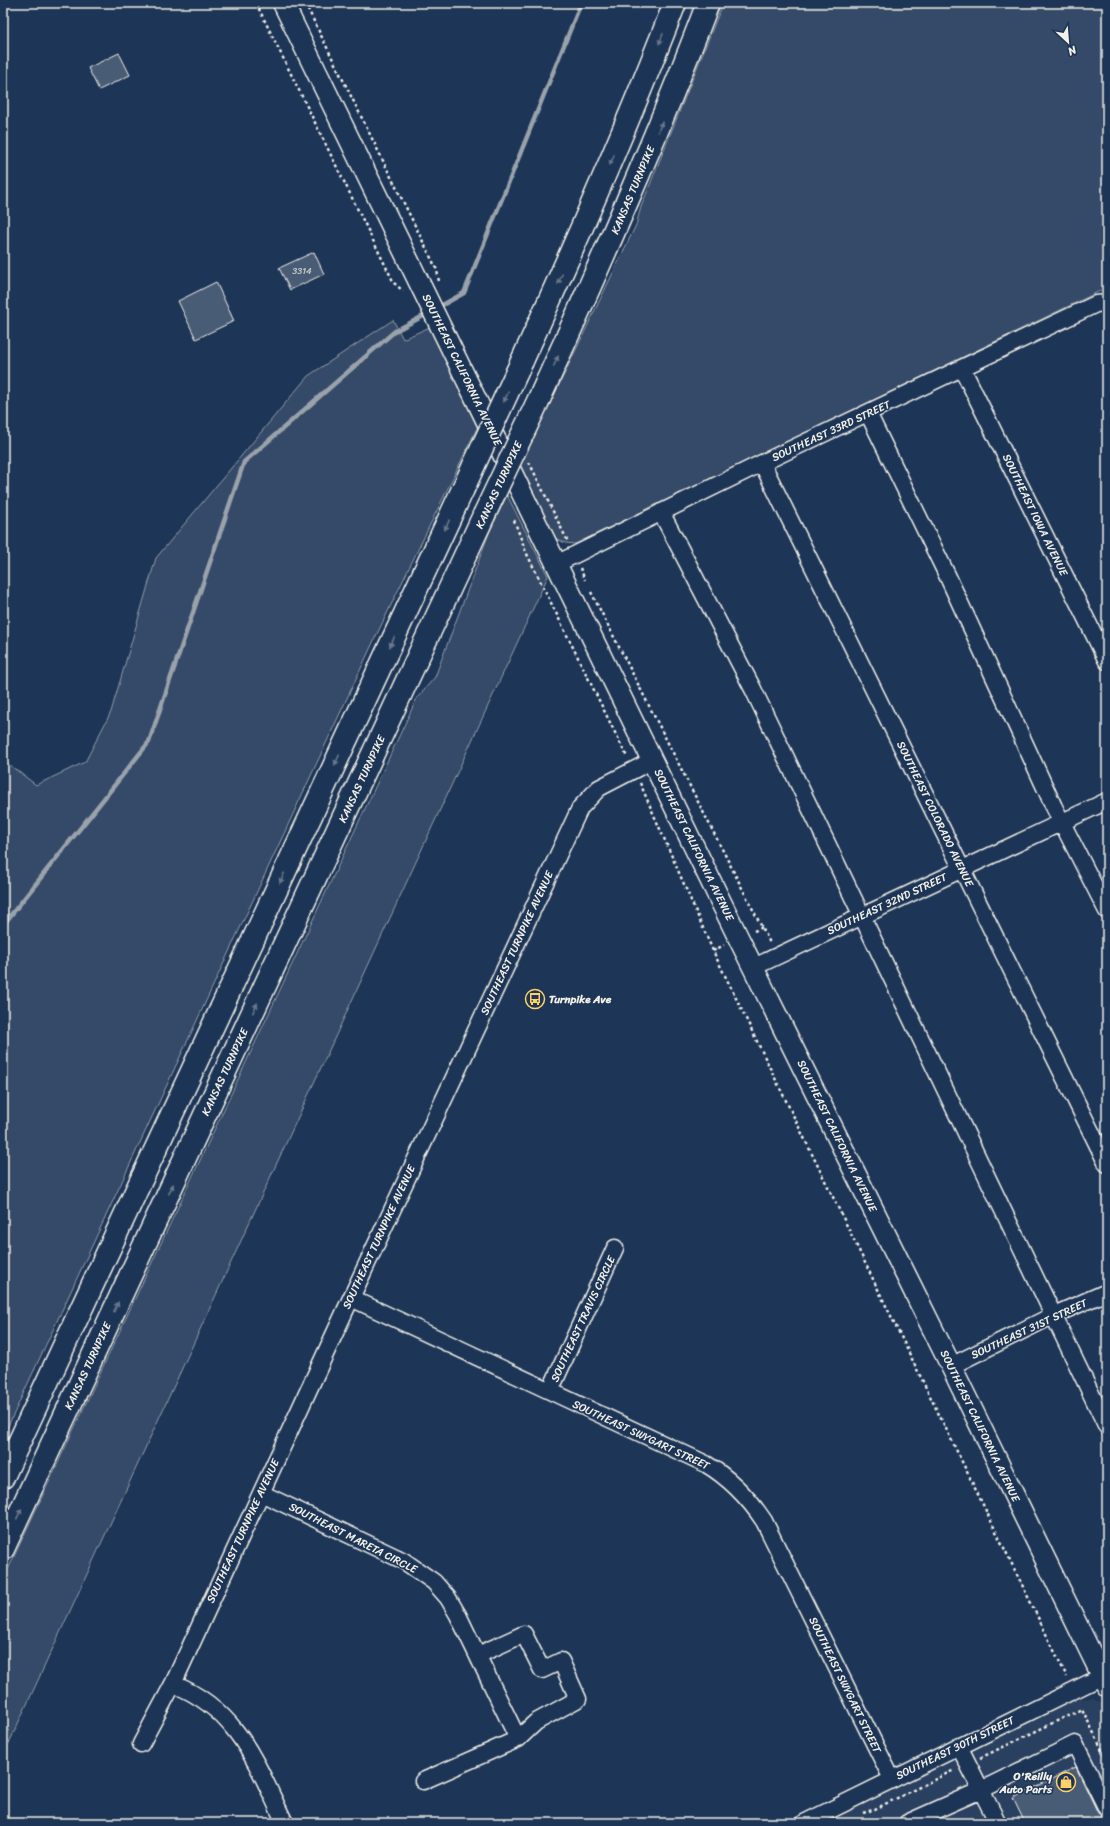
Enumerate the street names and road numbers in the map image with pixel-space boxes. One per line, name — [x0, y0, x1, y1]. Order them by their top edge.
street label: KANSAS TURNPIKE — [606, 142, 661, 237]
street label: SOUTHEAST CALIFORNIA AVENUE — [417, 291, 508, 450]
street label: SOUTHEAST 33RD STREET — [769, 395, 894, 467]
street label: KANSAS TURNPIKE — [470, 437, 528, 532]
street label: SOUTHEAST IOWA AVENUE — [997, 451, 1073, 580]
street label: KANSAS TURNPIKE — [333, 731, 391, 826]
street label: SOUTHEAST COLORADO AVENUE — [891, 738, 979, 891]
street label: SOUTHEAST CALIFORNIA AVENUE — [649, 766, 740, 925]
street label: SOUTHEAST TURNPIKE AVENUE — [475, 867, 559, 1018]
street label: SOUTHEAST 32ND STREET — [824, 867, 951, 940]
street label: KANSAS TURNPIKE — [196, 1024, 254, 1119]
street label: SOUTHEAST CALIFORNIA AVENUE — [792, 1057, 883, 1216]
street label: SOUTHEAST TURNPIKE AVENUE — [337, 1161, 421, 1312]
street label: SOUTHEAST TRAVIS CIRCLE — [545, 1252, 621, 1385]
street label: SOUTHEAST 31ST STREET — [968, 1293, 1091, 1364]
street label: KANSAS TURNPIKE — [59, 1318, 117, 1413]
street label: SOUTHEAST CALIFORNIA AVENUE — [935, 1347, 1026, 1506]
street label: SOUTHEAST SWYGART STREET — [569, 1395, 713, 1475]
street label: SOUTHEAST TURNPIKE AVENUE — [201, 1455, 285, 1606]
street label: SOUTHEAST MARETA CIRCLE — [285, 1497, 421, 1579]
street label: SOUTHEAST SWYGART STREET — [804, 1614, 887, 1757]
street label: SOUTHEAST 30TH STREET — [892, 1710, 1019, 1785]

